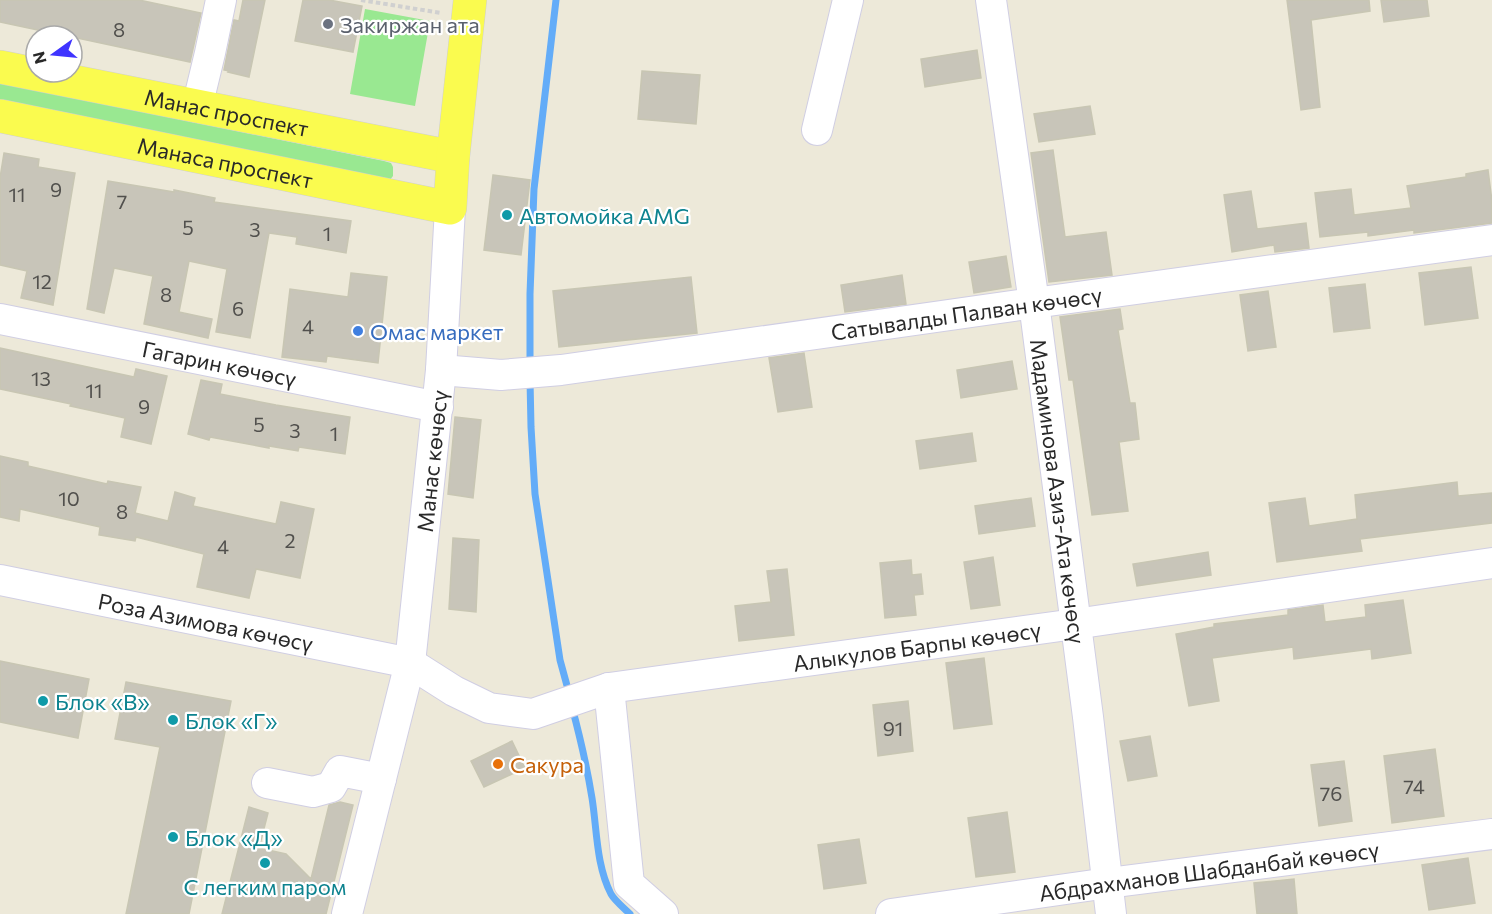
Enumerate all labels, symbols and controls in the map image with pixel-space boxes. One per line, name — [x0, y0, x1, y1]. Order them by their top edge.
place label: Закиржан ата — [340, 11, 480, 38]
house number: 8 — [113, 17, 125, 41]
marker: Закиржан ата — [321, 17, 335, 31]
north arrow — [24, 24, 84, 84]
text: N — [28, 50, 50, 66]
street label: Манас проспект — [142, 82, 311, 142]
street label: Манаса проспект — [135, 131, 315, 193]
house number: 9 — [50, 177, 62, 201]
house number: 11 — [8, 182, 26, 206]
house number: 7 — [117, 189, 127, 213]
place label: Автомойка AMG — [519, 202, 690, 229]
marker: Автомойка AMG — [500, 208, 514, 222]
house number: 5 — [182, 215, 194, 239]
house number: 3 — [249, 217, 261, 241]
house number: 1 — [323, 221, 331, 245]
house number: 12 — [32, 269, 52, 293]
street label: Сатывалды Палван көчөсү — [829, 280, 1104, 345]
house number: 8 — [160, 282, 172, 306]
house number: 6 — [232, 296, 244, 320]
house number: 4 — [302, 314, 314, 338]
place label: Омас маркет — [370, 318, 503, 345]
marker: Омас маркет — [351, 324, 365, 338]
street label: Гагарин көчөсү — [140, 334, 299, 392]
street label: Мадаминова Азиз-Ата көчөсү — [1025, 337, 1092, 646]
house number: 13 — [31, 366, 51, 390]
house number: 11 — [85, 378, 103, 402]
street label: Манас көчөсү — [410, 388, 452, 533]
house number: 9 — [138, 394, 150, 418]
house number: 5 — [253, 412, 265, 436]
house number: 3 — [289, 418, 301, 442]
house number: 1 — [330, 421, 338, 445]
house number: 10 — [58, 486, 80, 510]
house number: 8 — [116, 499, 128, 523]
house number: 2 — [284, 528, 296, 552]
house number: 4 — [217, 534, 229, 558]
street label: Роза Азимова көчөсү — [96, 587, 316, 657]
street label: Алыкулов Барпы көчөсү — [791, 615, 1043, 676]
place label: Блок «В» — [55, 688, 150, 715]
marker: Блок «В» — [36, 694, 50, 708]
place label: Блок «Г» — [185, 707, 278, 734]
marker: Блок «Г» — [166, 713, 180, 727]
house number: 91 — [883, 716, 903, 740]
place label: Сакура — [510, 751, 584, 778]
marker: Сакура — [491, 757, 505, 771]
house number: 74 — [1403, 774, 1425, 798]
house number: 76 — [1320, 781, 1342, 805]
place label: Блок «Д» — [185, 824, 283, 851]
marker: Блок «Д» — [166, 830, 180, 844]
street label: Абдрахманов Шабданбай көчөсү — [1037, 835, 1381, 906]
marker: С легким паром — [258, 856, 272, 870]
place label: С легким паром — [183, 873, 347, 900]

